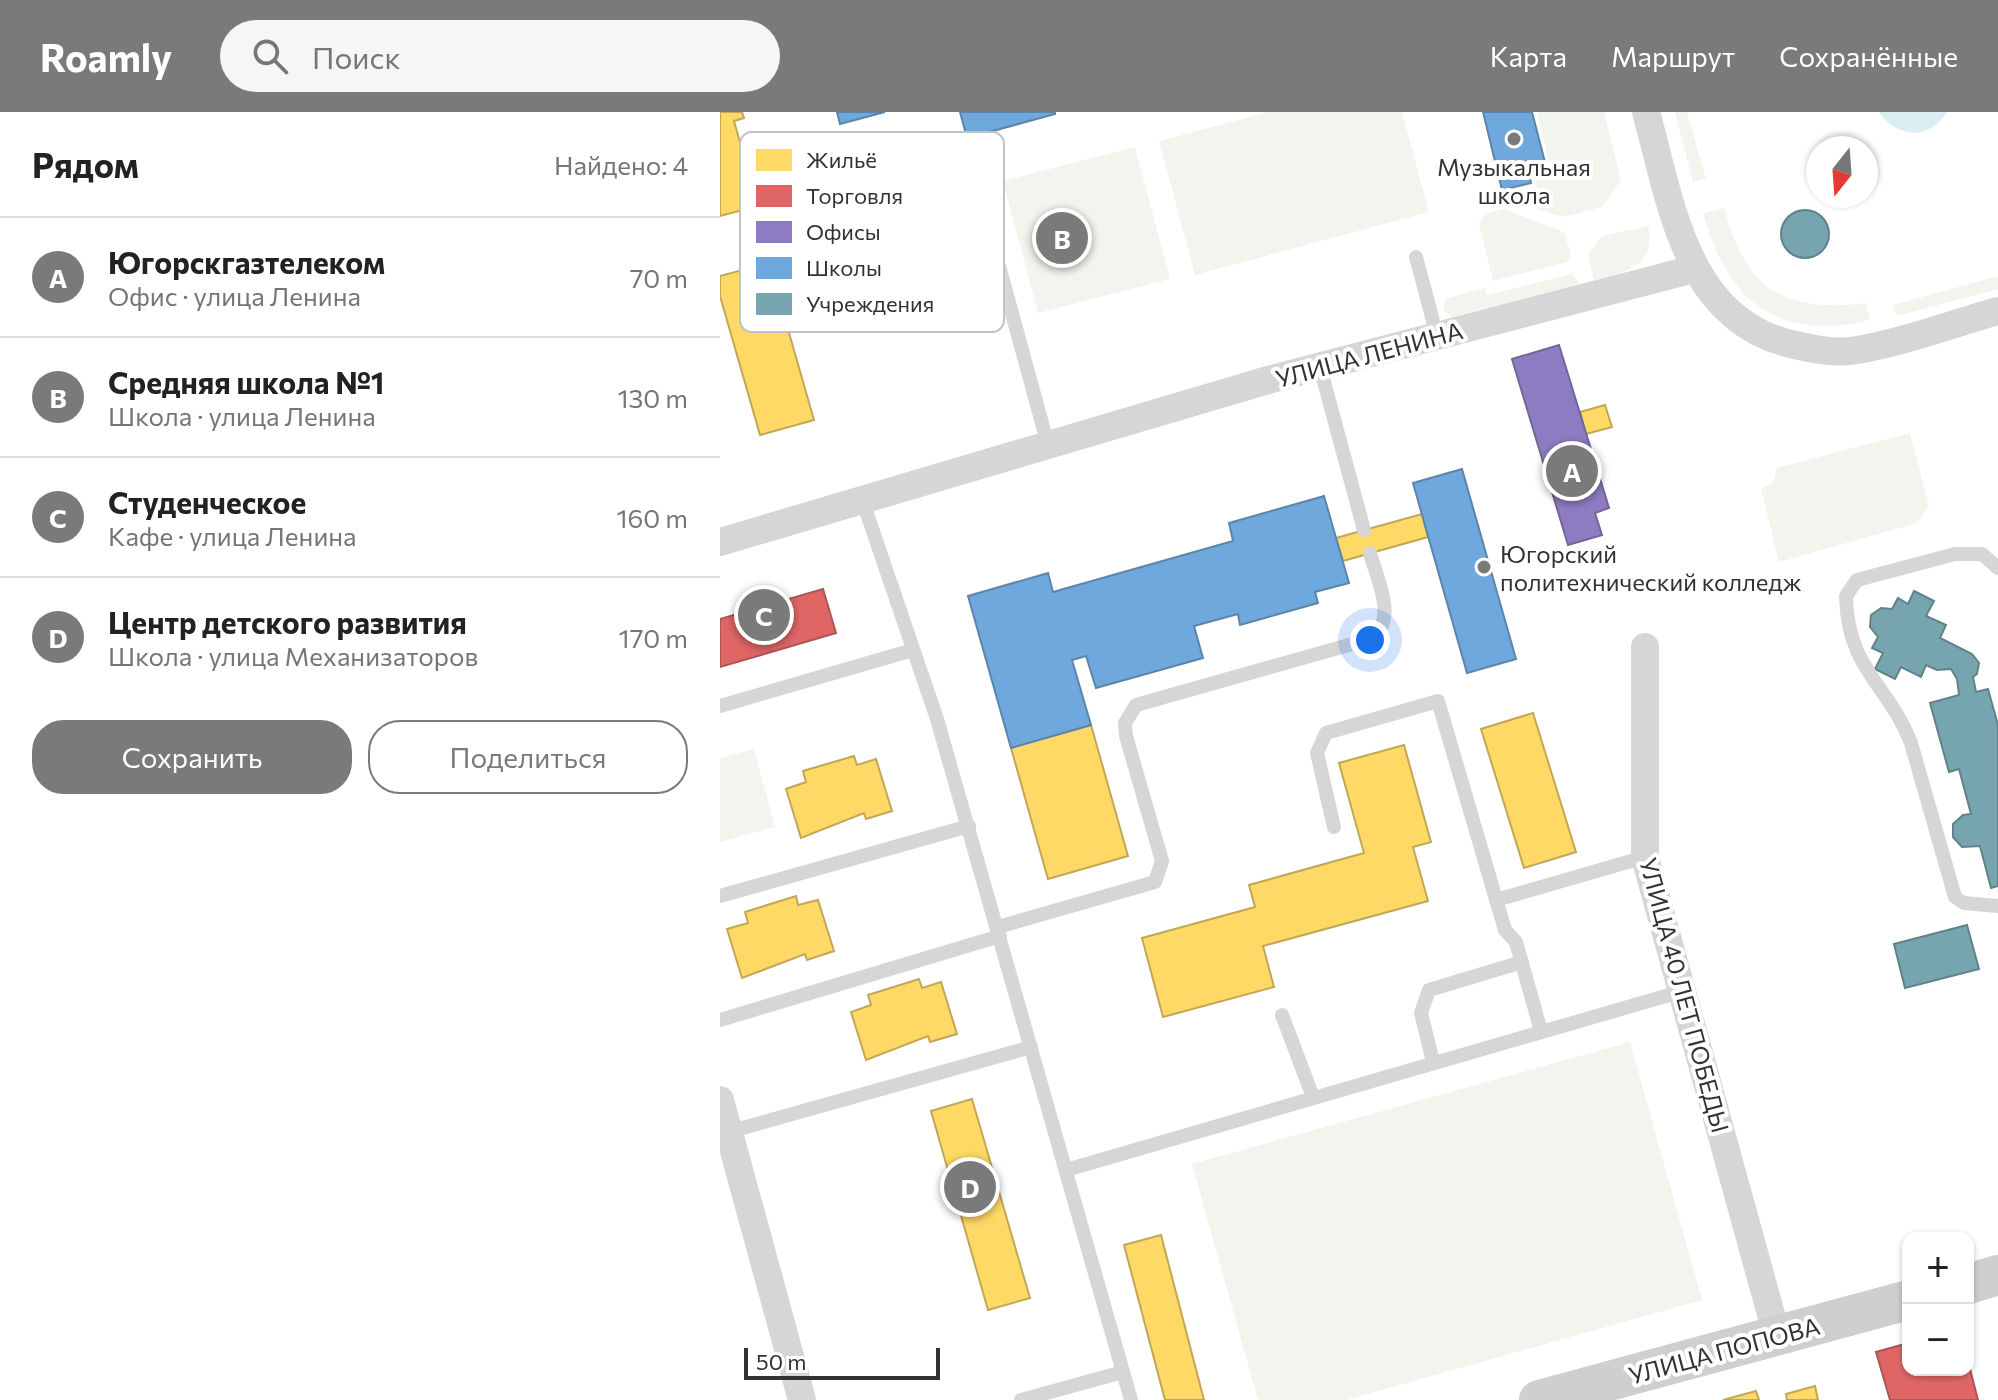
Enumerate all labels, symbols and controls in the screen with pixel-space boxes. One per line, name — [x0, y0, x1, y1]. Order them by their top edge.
search box — [220, 20, 780, 92]
text: Roamly — [40, 33, 172, 80]
icon: search — [248, 34, 292, 78]
text: Поиск — [312, 38, 400, 75]
text: Карта — [1490, 39, 1567, 73]
text: Маршрут — [1611, 39, 1735, 73]
text: Сохранённые — [1779, 39, 1958, 73]
marker: Музыкальная школа — [1505, 130, 1523, 148]
legend — [740, 132, 1004, 332]
north arrow — [1806, 136, 1878, 208]
text: Рядом — [32, 143, 139, 185]
text: Жильё — [806, 146, 877, 173]
text: Найдено: 4 — [554, 149, 688, 180]
place label: Музыкальная школа — [1437, 152, 1591, 209]
text: Торговля — [806, 182, 903, 209]
pin: B — [1036, 208, 1088, 268]
text: Офисы — [806, 218, 881, 245]
text: Югорскгазтелеком — [108, 243, 385, 280]
text: Школы — [806, 254, 882, 281]
text: A — [49, 262, 67, 293]
text: 70 m — [630, 262, 688, 293]
text: Офис · улица Ленина — [108, 280, 361, 311]
text: Учреждения — [806, 290, 934, 317]
street label: УЛИЦА ЛЕНИНА — [1272, 315, 1466, 393]
text: Средняя школа №1 — [108, 363, 384, 400]
text: B — [49, 382, 67, 413]
text: 130 m — [617, 382, 688, 413]
text: Школа · улица Ленина — [108, 400, 376, 431]
pin: A — [1546, 441, 1598, 501]
text: Студенческое — [108, 483, 306, 520]
text: C — [49, 502, 67, 533]
text: 160 m — [616, 502, 688, 533]
text: Кафе · улица Ленина — [108, 520, 357, 551]
place label: Югорский политехнический колледж — [1500, 539, 1802, 596]
marker: Югорский политехнический колледж — [1475, 558, 1493, 576]
pin: C — [738, 585, 790, 645]
text: Центр детского развития — [108, 603, 467, 640]
your location — [1350, 620, 1390, 660]
text: D — [48, 622, 68, 653]
text: 170 m — [619, 622, 688, 653]
text: Школа · улица Механизаторов — [108, 640, 478, 671]
button: Сохранить — [32, 720, 352, 794]
button: Поделиться — [368, 720, 688, 794]
street label: УЛИЦА 40 ЛЕТ ПОБЕДЫ — [1634, 854, 1736, 1136]
pin: D — [944, 1157, 996, 1217]
map controls — [1902, 1232, 1974, 1376]
button: + — [1902, 1232, 1974, 1304]
button: − — [1902, 1304, 1974, 1376]
street label: УЛИЦА ПОПОВА — [1625, 1311, 1823, 1389]
scale bar — [744, 1344, 940, 1380]
text: 50 m — [756, 1348, 806, 1375]

